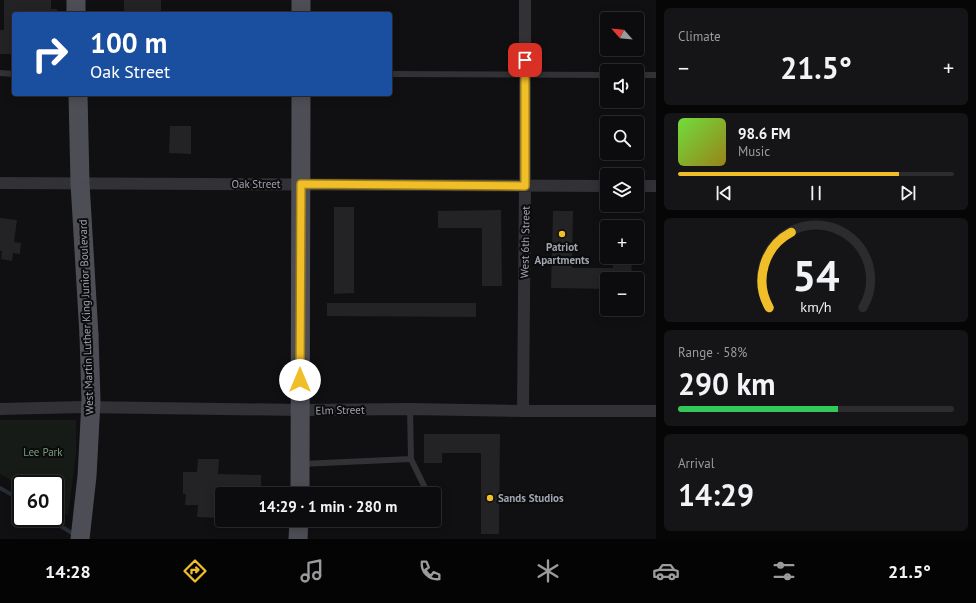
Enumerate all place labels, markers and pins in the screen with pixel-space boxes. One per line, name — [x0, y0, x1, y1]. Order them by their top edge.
pin — [508, 43, 542, 77]
marker: Patriot Apartments — [557, 229, 567, 239]
place label: Patriot Apartments — [535, 240, 590, 267]
place label: Sands Studios — [498, 491, 564, 505]
marker: Sands Studios — [485, 493, 495, 503]

